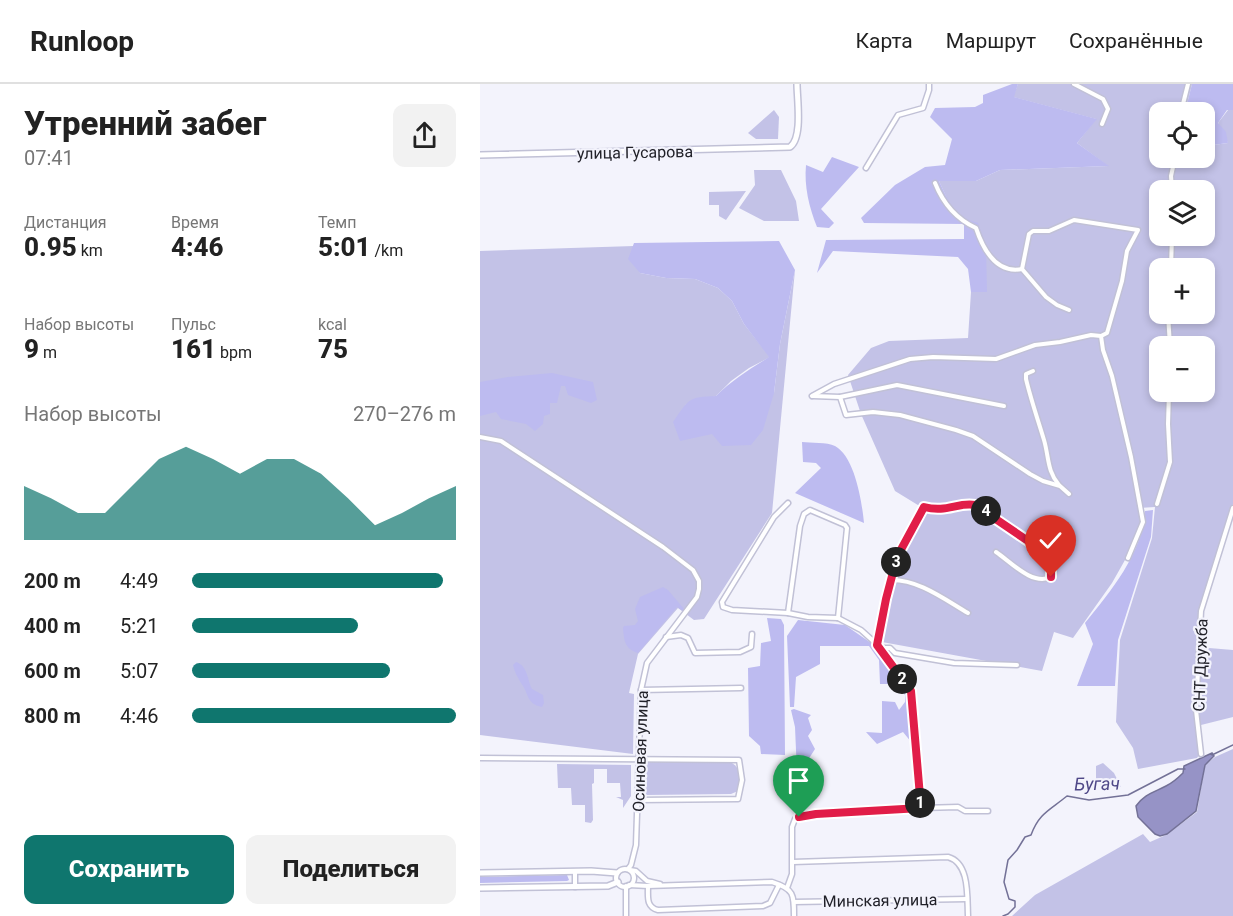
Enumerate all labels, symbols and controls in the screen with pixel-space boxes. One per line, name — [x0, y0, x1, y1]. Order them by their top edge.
text: Runloop — [30, 25, 134, 58]
text: Карта — [856, 29, 913, 53]
text: Маршрут — [946, 29, 1036, 53]
text: Сохранённые — [1069, 29, 1203, 53]
map controls — [1149, 102, 1215, 402]
button: locate — [1149, 102, 1215, 168]
text: Утренний забег — [24, 104, 266, 143]
button: share — [393, 104, 456, 167]
street label: улица Гусарова — [577, 142, 693, 163]
text: 07:41 — [24, 146, 74, 170]
button: layers — [1149, 180, 1215, 246]
text: Дистанция — [24, 213, 107, 232]
text: Время — [171, 213, 219, 232]
text: Темп — [318, 213, 356, 232]
text: 0.95 — [24, 232, 77, 262]
text: 4:46 — [171, 232, 224, 262]
text: 5:01 — [318, 232, 371, 262]
text: km — [77, 241, 103, 260]
text: /km — [371, 241, 403, 260]
button: + — [1149, 258, 1215, 324]
text: Набор высоты — [24, 315, 134, 334]
text: Пульс — [171, 315, 216, 334]
text: kcal — [318, 315, 347, 334]
text: 9 — [24, 334, 39, 364]
text: 161 — [171, 334, 216, 364]
text: 75 — [318, 334, 348, 364]
button: − — [1149, 336, 1215, 402]
text: m — [39, 343, 57, 362]
text: bpm — [216, 343, 252, 362]
text: Набор высоты — [24, 402, 162, 426]
text: 270–276 m — [353, 402, 456, 426]
pin: 4 — [971, 496, 1001, 526]
text: 4 — [981, 501, 991, 520]
pin — [1025, 515, 1076, 577]
icon: check — [1034, 524, 1067, 557]
pin: 3 — [881, 547, 911, 577]
text: 3 — [891, 552, 901, 571]
text: 200 m — [24, 569, 81, 593]
text: 4:49 — [120, 569, 159, 593]
text: 400 m — [24, 614, 81, 638]
text: 5:21 — [120, 614, 159, 638]
street label: СНТ Дружба — [1189, 618, 1212, 712]
text: 600 m — [24, 659, 81, 683]
text: 5:07 — [120, 659, 159, 683]
pin: 2 — [887, 664, 917, 694]
text: 2 — [897, 669, 907, 688]
street label: Осиновая улица — [629, 690, 652, 812]
text: 800 m — [24, 704, 81, 728]
text: 4:46 — [120, 704, 159, 728]
pin — [773, 755, 824, 817]
icon: arrive — [782, 764, 815, 797]
water label: Бугач — [1074, 773, 1120, 794]
pin: 1 — [905, 788, 935, 818]
text: 1 — [915, 793, 925, 812]
button: Сохранить — [24, 835, 234, 904]
button: Поделиться — [246, 835, 456, 904]
street label: Минская улица — [822, 890, 938, 911]

